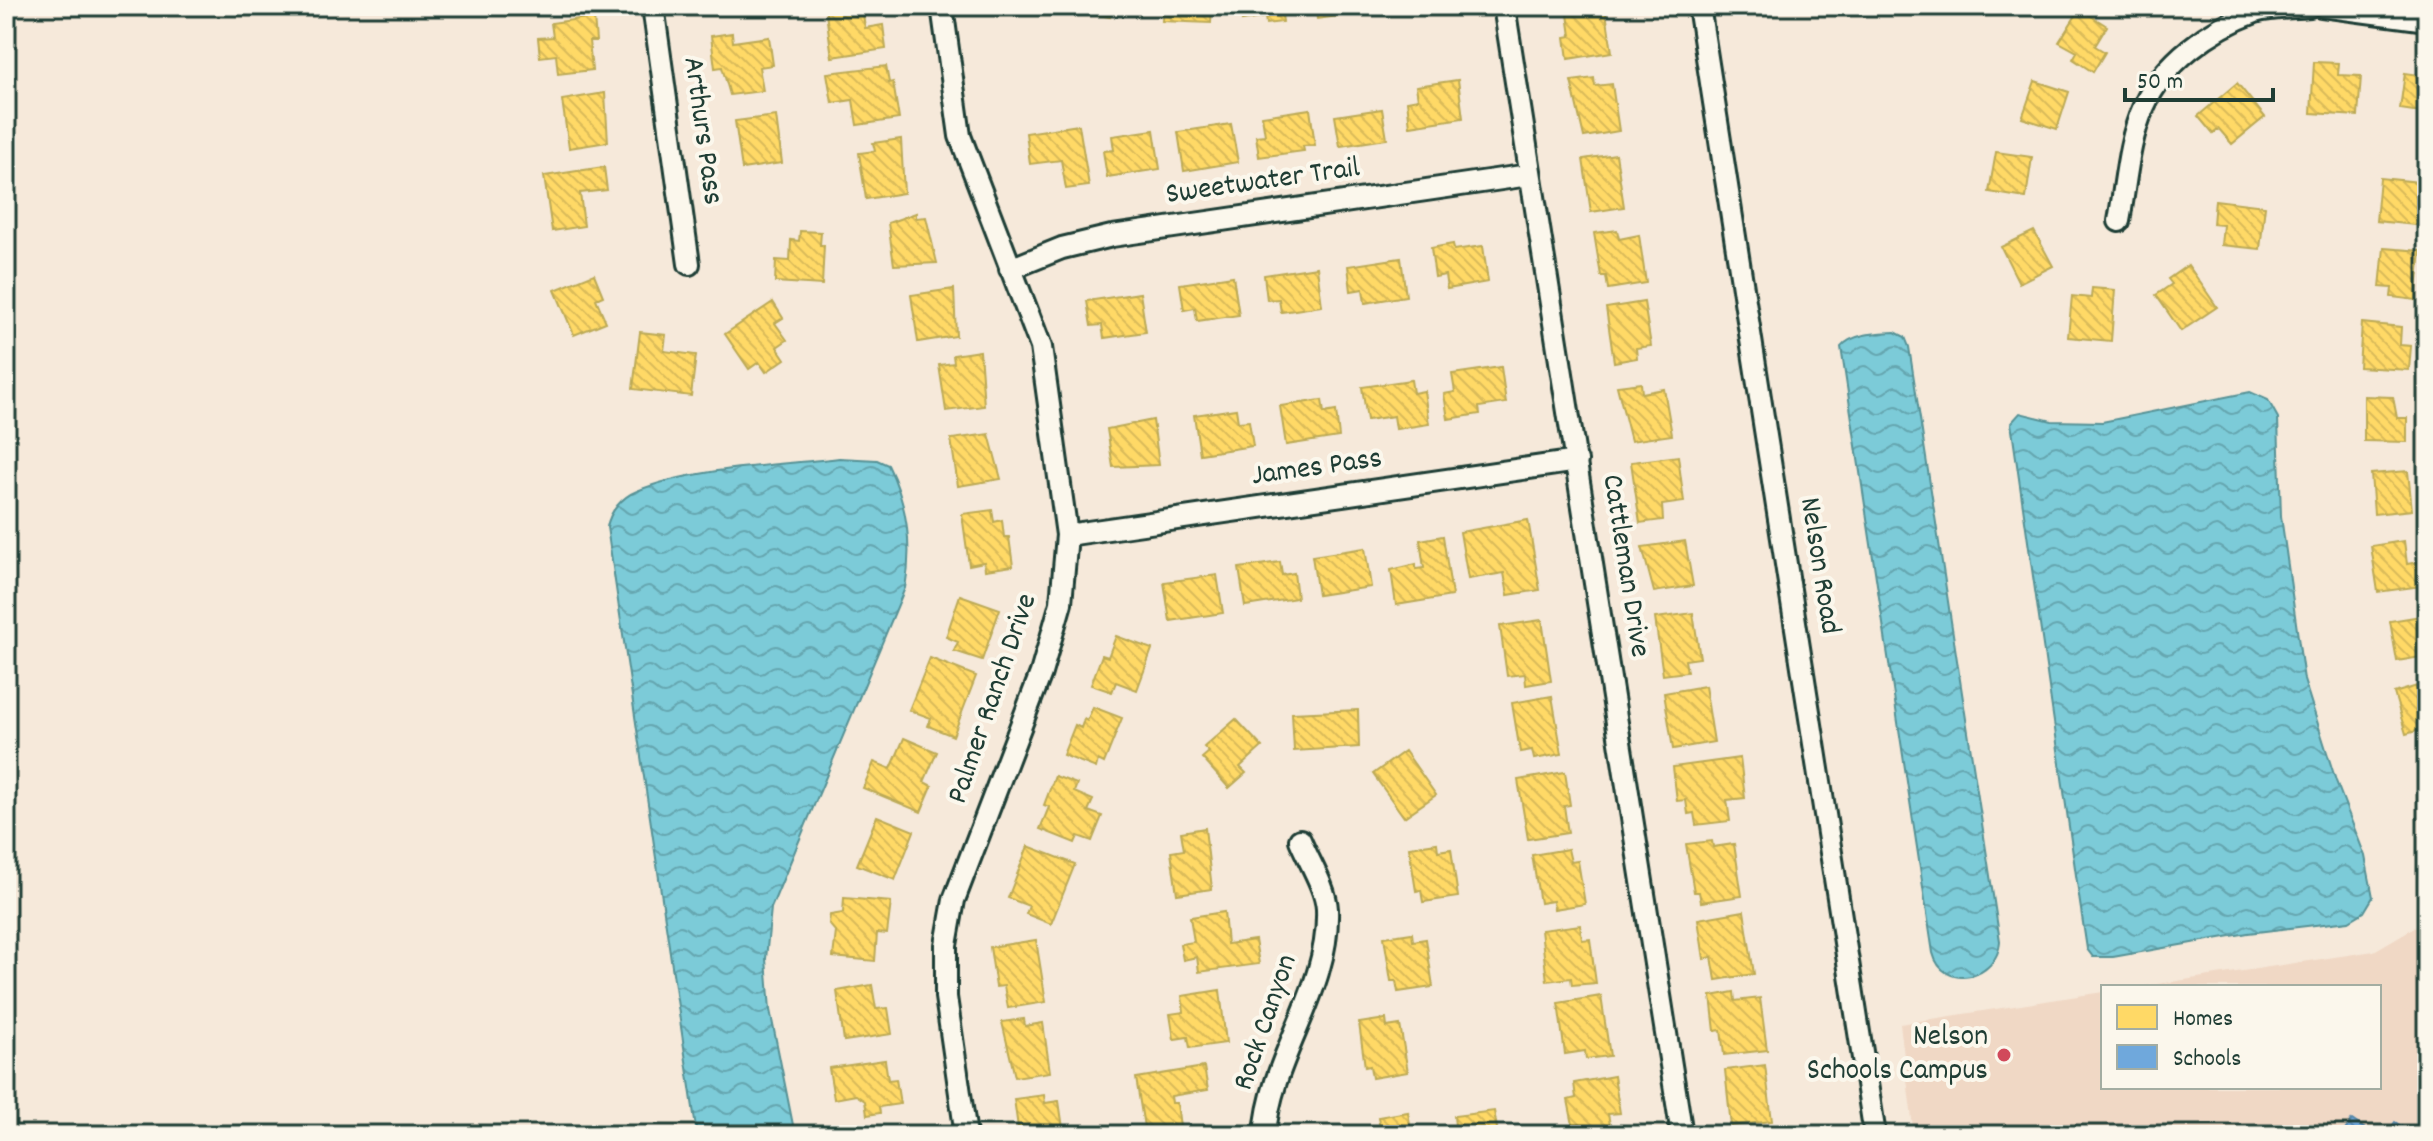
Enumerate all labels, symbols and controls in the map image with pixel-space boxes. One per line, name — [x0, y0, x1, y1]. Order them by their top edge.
scale bar — [2125, 52, 2273, 102]
street label: Arthurs Pass — [669, 54, 733, 208]
text: 50 m — [2137, 66, 2183, 100]
street label: Sweetwater Trail — [1163, 148, 1363, 218]
street label: James Pass — [1249, 439, 1385, 499]
street label: Cattleman Drive — [1588, 471, 1660, 661]
street label: Nelson Road — [1786, 494, 1850, 638]
street label: Palmer Ranch Drive — [938, 588, 1050, 810]
street label: Rock Canyon — [1224, 949, 1310, 1097]
legend — [2101, 985, 2381, 1089]
text: Homes — [2173, 1003, 2233, 1037]
place label: Nelson Schools Campus — [1807, 1017, 1988, 1094]
text: Schools — [2173, 1043, 2241, 1077]
marker: Nelson Schools Campus — [1995, 1046, 2013, 1064]

